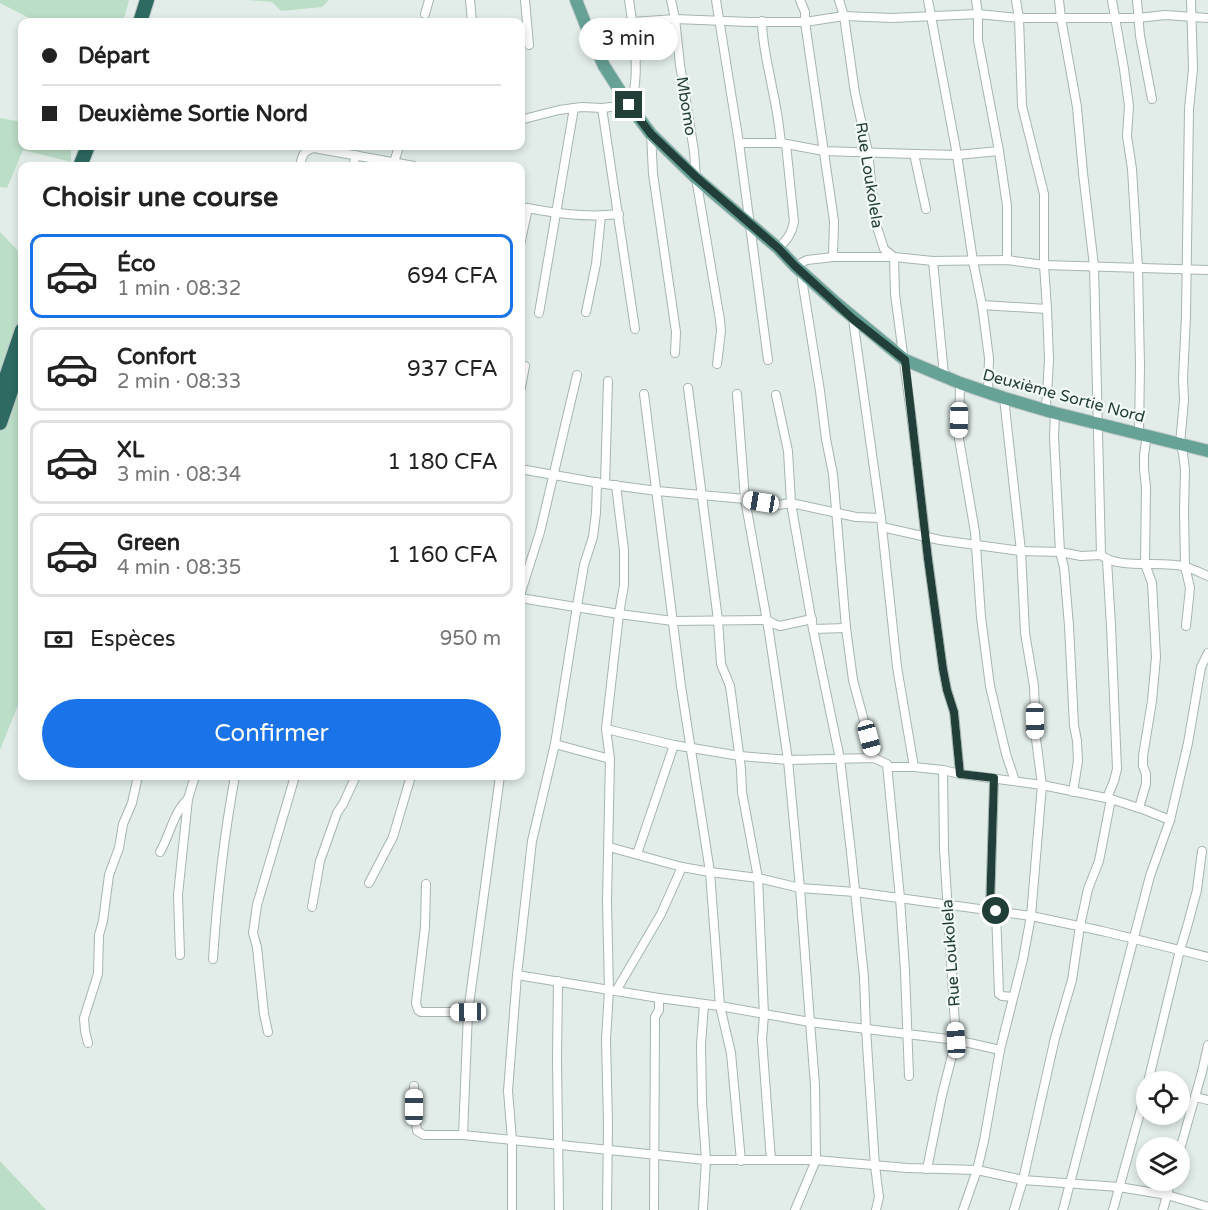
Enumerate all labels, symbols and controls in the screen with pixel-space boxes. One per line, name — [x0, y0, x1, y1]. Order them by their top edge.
callout: 3 min — [580, 18, 678, 60]
text: 3 min — [602, 27, 655, 51]
text: Départ — [78, 43, 150, 69]
street label: Mbomo — [671, 75, 701, 137]
route end — [615, 91, 642, 118]
text: Deuxième Sortie Nord — [78, 101, 308, 127]
street label: Rue Loukolela — [851, 121, 887, 230]
text: Choisir une course — [42, 181, 278, 214]
icon: car — [45, 249, 99, 303]
text: Éco — [117, 251, 156, 277]
text: 694 CFA — [407, 263, 498, 289]
text: 1 min · 08:32 — [117, 277, 241, 301]
icon: car — [45, 342, 99, 396]
text: Confort — [117, 344, 196, 370]
text: 937 CFA — [407, 356, 498, 382]
street label: Deuxième Sortie Nord — [980, 365, 1147, 427]
text: 2 min · 08:33 — [117, 370, 241, 394]
car — [950, 402, 968, 438]
icon: car — [45, 435, 99, 489]
text: XL — [117, 437, 144, 463]
text: 1 180 CFA — [387, 449, 498, 475]
text: 3 min · 08:34 — [117, 463, 241, 487]
car — [742, 490, 780, 514]
icon: car — [45, 528, 99, 582]
text: Green — [117, 530, 180, 556]
text: 1 160 CFA — [387, 542, 498, 568]
text: 4 min · 08:35 — [117, 556, 241, 580]
icon: cash — [42, 623, 75, 656]
text: Espèces — [90, 626, 175, 652]
text: 950 m — [440, 627, 501, 651]
button: Confirmer — [42, 699, 501, 768]
car — [1026, 703, 1044, 739]
car — [856, 718, 882, 758]
route start — [982, 897, 1009, 924]
street label: Rue Loukolela — [937, 899, 965, 1007]
car — [450, 1003, 486, 1021]
car — [946, 1022, 966, 1058]
map controls — [1136, 1071, 1190, 1191]
button: locate — [1136, 1071, 1190, 1125]
car — [405, 1089, 423, 1125]
button: layers — [1136, 1137, 1190, 1191]

